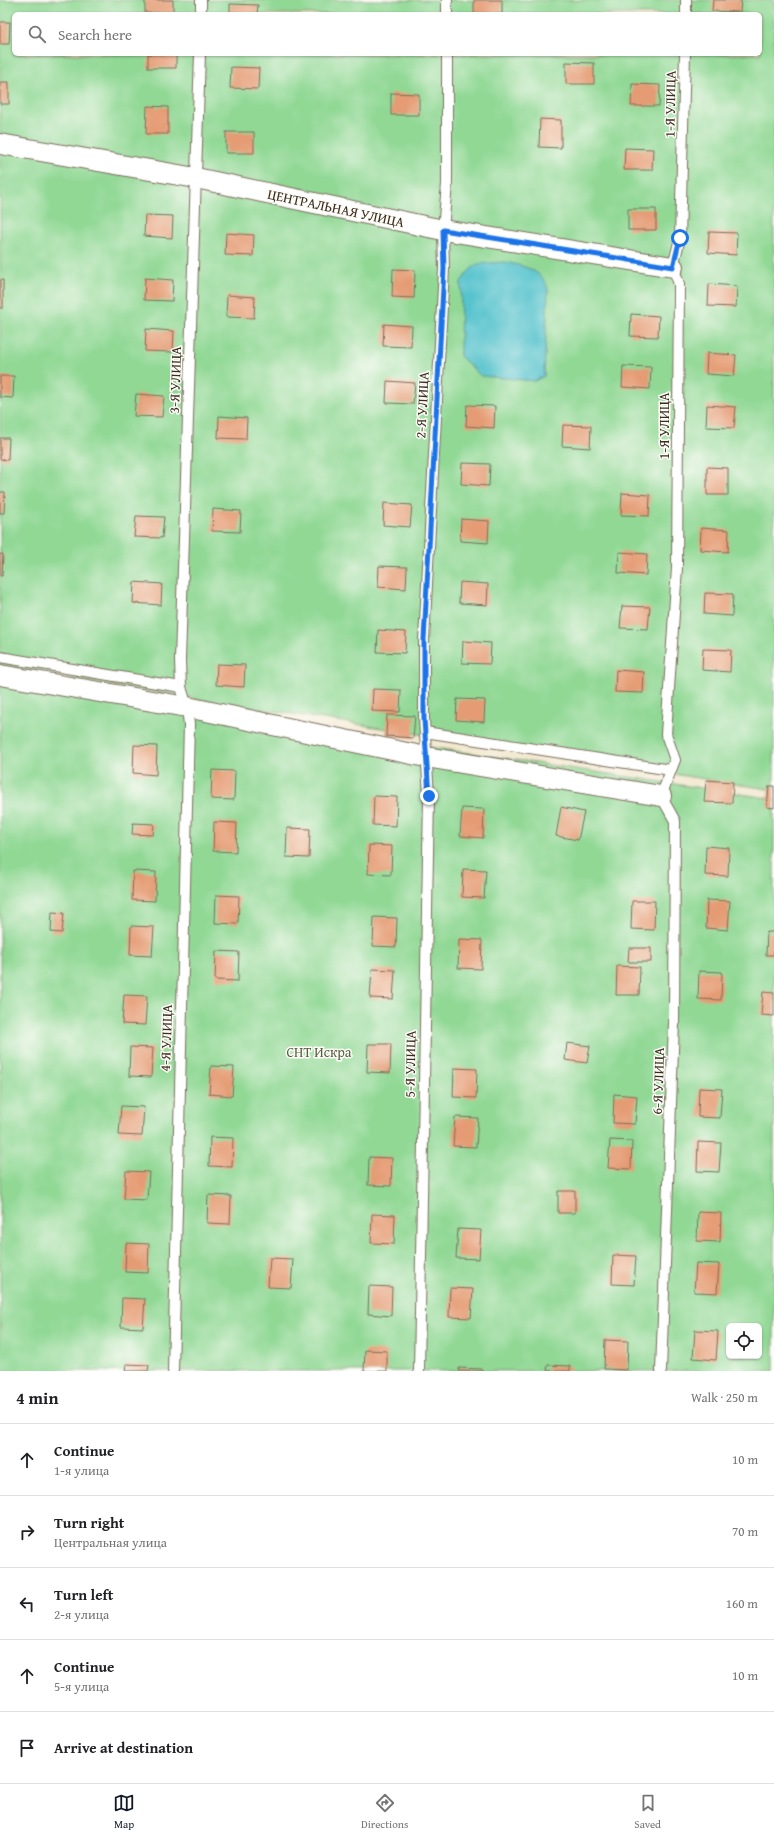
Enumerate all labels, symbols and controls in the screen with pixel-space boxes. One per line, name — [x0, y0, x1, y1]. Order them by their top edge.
search box — [12, 12, 762, 56]
icon: search — [26, 23, 48, 45]
text: Search here — [58, 24, 132, 45]
street label: 1-Я УЛИЦА — [659, 70, 681, 138]
street label: ЦЕНТРАЛЬНАЯ УЛИЦА — [266, 184, 407, 232]
route start — [671, 229, 689, 247]
street label: 3-Я УЛИЦА — [164, 346, 186, 414]
street label: 2-Я УЛИЦА — [410, 370, 434, 439]
street label: 1-Я УЛИЦА — [654, 392, 674, 460]
route end — [420, 787, 438, 805]
street label: 4-Я УЛИЦА — [155, 1004, 177, 1072]
street label: 5-Я УЛИЦА — [399, 1030, 421, 1098]
park label: СНТ Искра — [286, 1042, 352, 1062]
street label: 6-Я УЛИЦА — [647, 1047, 669, 1115]
map controls — [726, 1323, 762, 1359]
button: locate — [726, 1323, 762, 1359]
text: 4 min — [16, 1385, 58, 1410]
text: Walk · 250 m — [691, 1388, 758, 1407]
text: Continue — [54, 1440, 115, 1461]
icon: ahead — [16, 1449, 38, 1471]
text: 10 m — [732, 1450, 758, 1469]
text: 1-я улица — [54, 1461, 109, 1480]
text: Turn right — [54, 1512, 125, 1533]
icon: right — [16, 1521, 38, 1543]
text: 70 m — [732, 1522, 758, 1541]
text: Центральная улица — [54, 1533, 167, 1552]
text: Turn left — [54, 1584, 113, 1605]
icon: left — [16, 1593, 38, 1615]
text: 160 m — [726, 1594, 758, 1613]
text: 2-я улица — [54, 1605, 109, 1624]
text: Continue — [54, 1656, 115, 1677]
icon: ahead — [16, 1665, 38, 1687]
text: 10 m — [732, 1666, 758, 1685]
text: 5-я улица — [54, 1677, 109, 1696]
icon: arrive — [16, 1737, 38, 1759]
text: Arrive at destination — [54, 1737, 193, 1758]
tab: Map — [113, 1792, 135, 1832]
tab: Directions — [361, 1792, 408, 1832]
tab: Saved — [634, 1792, 661, 1832]

